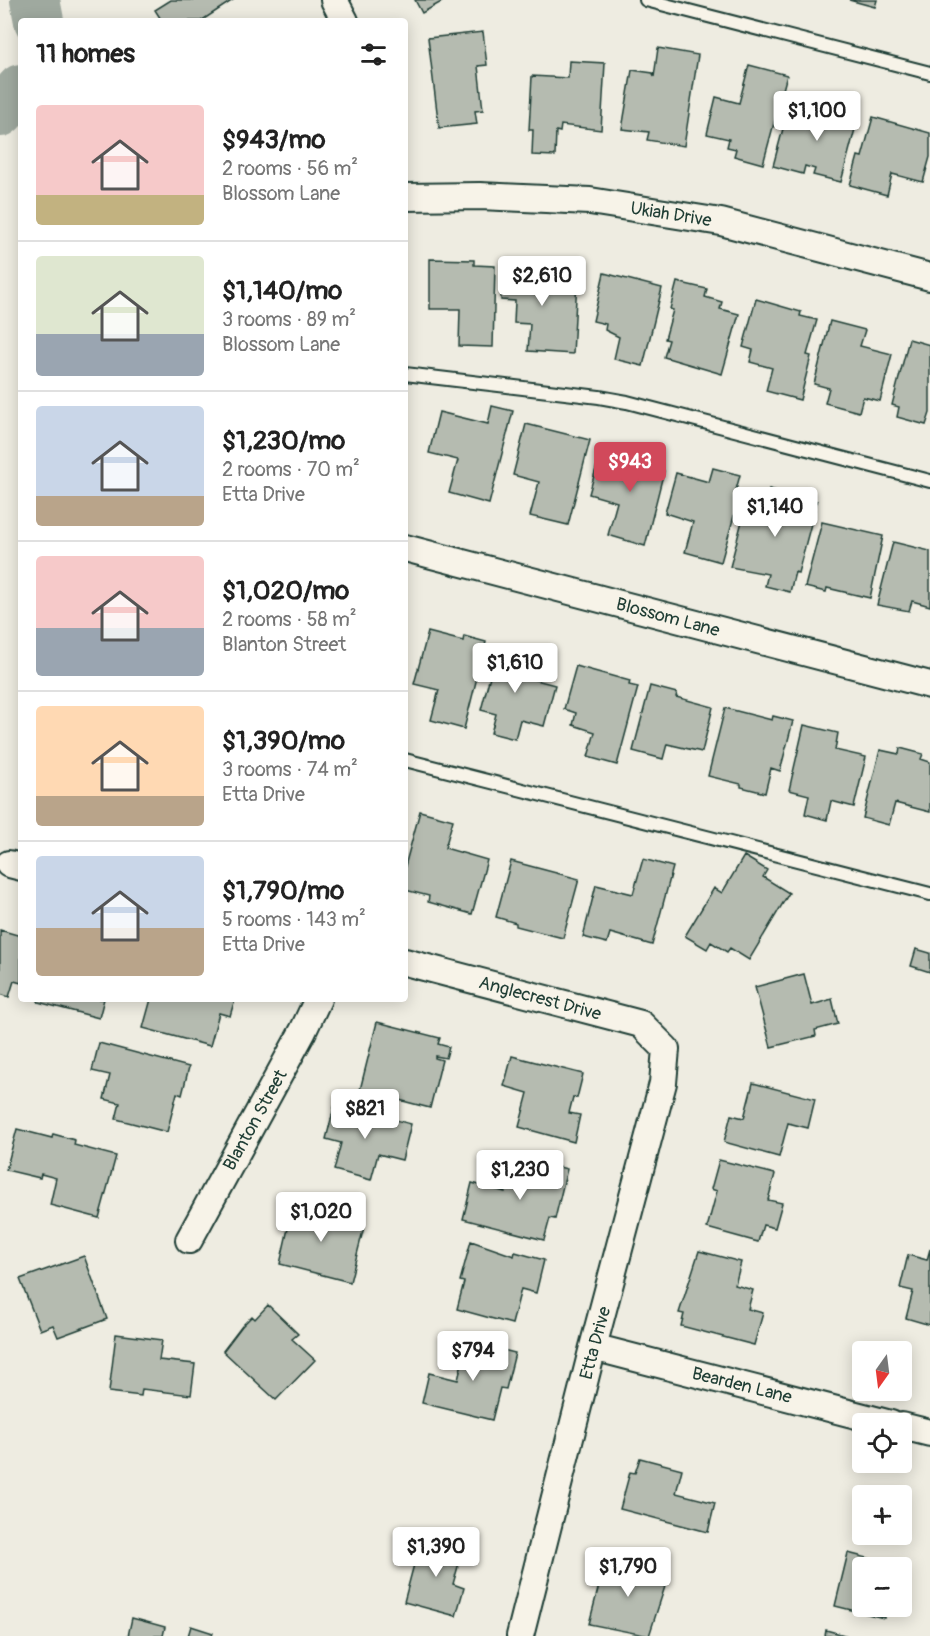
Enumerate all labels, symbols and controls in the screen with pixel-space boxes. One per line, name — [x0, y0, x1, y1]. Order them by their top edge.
text: 11 homes — [36, 38, 135, 70]
icon: filters — [357, 38, 390, 71]
pin: $1,100 — [768, 91, 866, 142]
text: $1,100 — [788, 98, 846, 123]
text: $943/mo — [222, 124, 325, 156]
icon: home — [84, 129, 156, 201]
text: 2 rooms · 56 m² — [222, 156, 358, 181]
text: Blossom Lane — [222, 181, 340, 206]
street label: Ukiah Drive — [629, 197, 713, 232]
pin: $2,610 — [493, 256, 591, 307]
text: $2,610 — [512, 263, 572, 288]
text: $1,140/mo — [222, 275, 342, 307]
icon: home — [84, 280, 156, 352]
text: 3 rooms · 89 m² — [222, 307, 356, 332]
text: Blossom Lane — [222, 332, 340, 357]
text: $1,230/mo — [222, 425, 345, 457]
icon: home — [84, 430, 156, 502]
pin: $943 — [594, 442, 666, 493]
text: $943 — [608, 449, 652, 474]
text: 2 rooms · 70 m² — [222, 457, 360, 482]
text: Etta Drive — [222, 482, 305, 507]
pin: $1,140 — [726, 487, 824, 538]
text: $1,140 — [747, 494, 803, 519]
text: $1,020/mo — [222, 575, 349, 607]
icon: home — [84, 580, 156, 652]
street label: Blossom Lane — [614, 593, 722, 642]
text: 2 rooms · 58 m² — [222, 607, 357, 632]
text: Blanton Street — [222, 632, 346, 657]
pin: $1,610 — [466, 643, 564, 694]
text: $1,610 — [487, 650, 543, 675]
text: $1,390/mo — [222, 725, 345, 757]
icon: home — [84, 730, 156, 802]
text: 3 rooms · 74 m² — [222, 757, 358, 782]
text: Etta Drive — [222, 782, 305, 807]
text: $1,790/mo — [222, 875, 344, 907]
icon: home — [84, 880, 156, 952]
text: 5 rooms · 143 m² — [222, 907, 366, 932]
text: Etta Drive — [222, 932, 305, 957]
street label: Anglecrest Drive — [476, 971, 604, 1026]
street label: Blanton Street — [218, 1065, 293, 1175]
pin: $821 — [329, 1089, 401, 1140]
text: $821 — [345, 1096, 385, 1121]
pin: $1,230 — [471, 1150, 569, 1201]
text: $1,230 — [490, 1157, 550, 1182]
pin: $1,020 — [272, 1192, 370, 1243]
text: $1,020 — [290, 1199, 352, 1224]
street label: Etta Drive — [575, 1304, 616, 1382]
pin: $794 — [437, 1331, 509, 1382]
text: $794 — [451, 1338, 495, 1363]
north arrow — [852, 1341, 912, 1401]
map controls — [852, 1341, 912, 1617]
street label: Bearden Lane — [690, 1362, 794, 1409]
button: locate — [852, 1413, 912, 1473]
button: + — [852, 1485, 912, 1545]
pin: $1,390 — [387, 1527, 485, 1578]
text: $1,390 — [407, 1534, 465, 1559]
pin: $1,790 — [579, 1547, 677, 1598]
text: $1,790 — [599, 1554, 657, 1579]
button: − — [852, 1557, 912, 1617]

